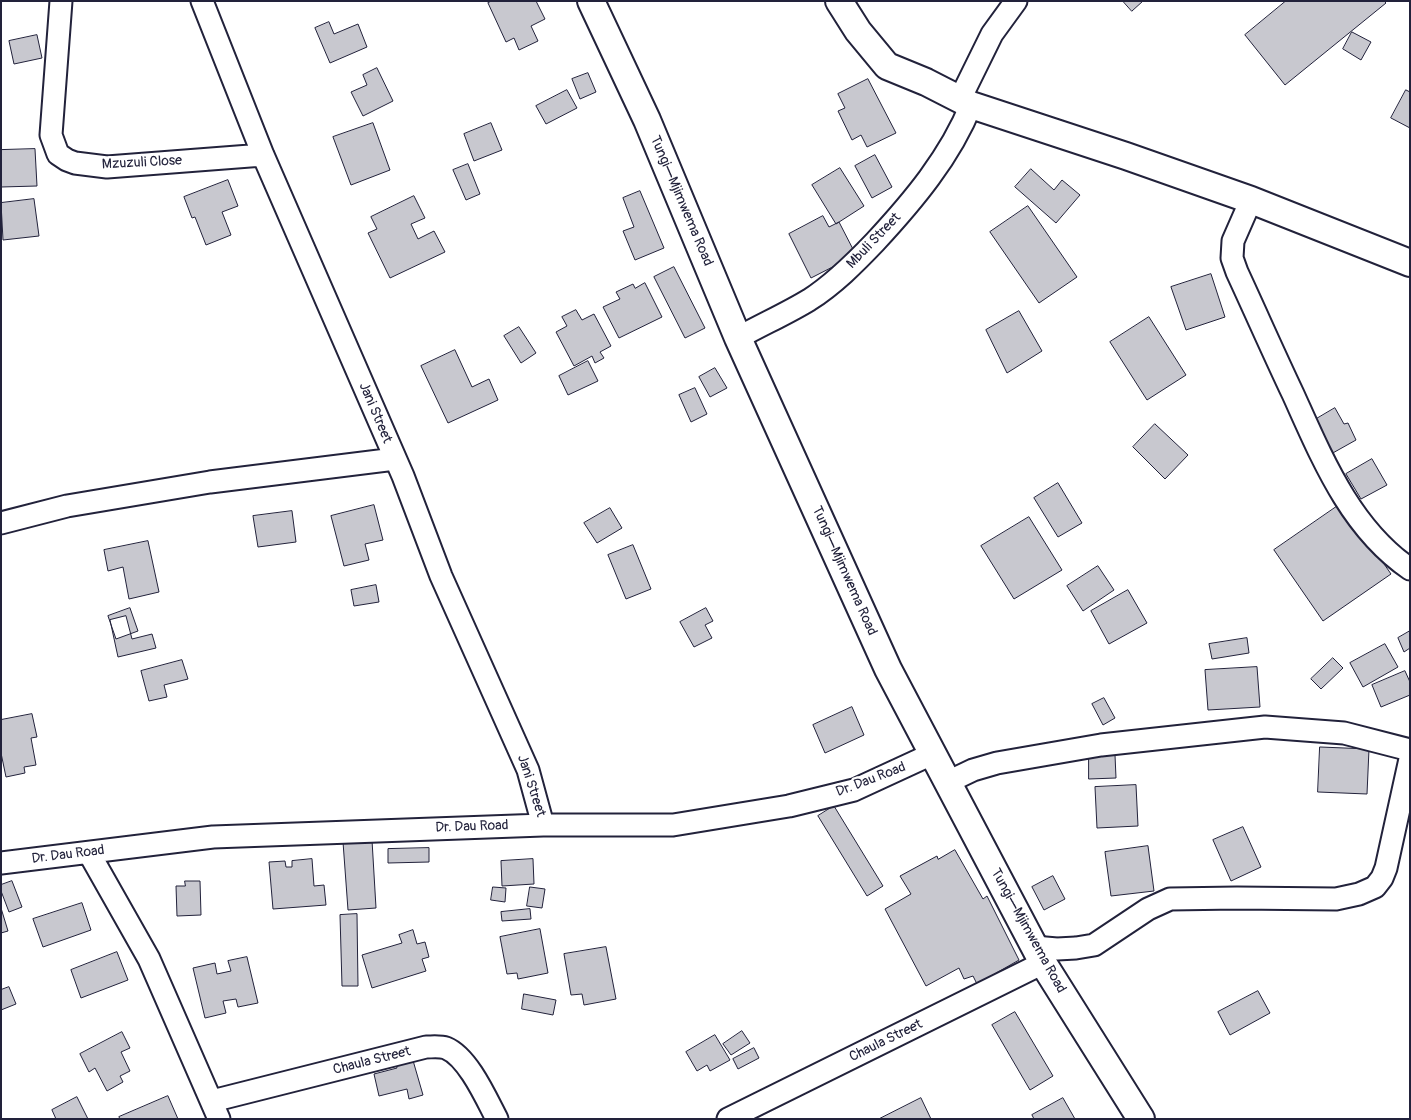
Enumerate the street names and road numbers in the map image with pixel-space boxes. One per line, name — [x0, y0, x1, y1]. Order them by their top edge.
street label: Tungi—Mjimwema Road — [646, 133, 716, 269]
street label: Mzuzuli Close — [101, 153, 183, 173]
street label: Mbuli Street — [843, 210, 905, 272]
street label: Jani Street — [355, 380, 395, 446]
street label: Tungi—Mjimwema Road — [808, 504, 880, 638]
street label: Jani Street — [513, 753, 549, 819]
street label: Dr. Dau Road — [834, 759, 908, 801]
street label: Dr. Dau Road — [435, 817, 509, 837]
street label: Dr. Dau Road — [31, 842, 105, 868]
street label: Tungi—Mjimwema Road — [987, 866, 1069, 996]
street label: Chaula Street — [847, 1016, 925, 1066]
street label: Chaula Street — [331, 1043, 413, 1079]

